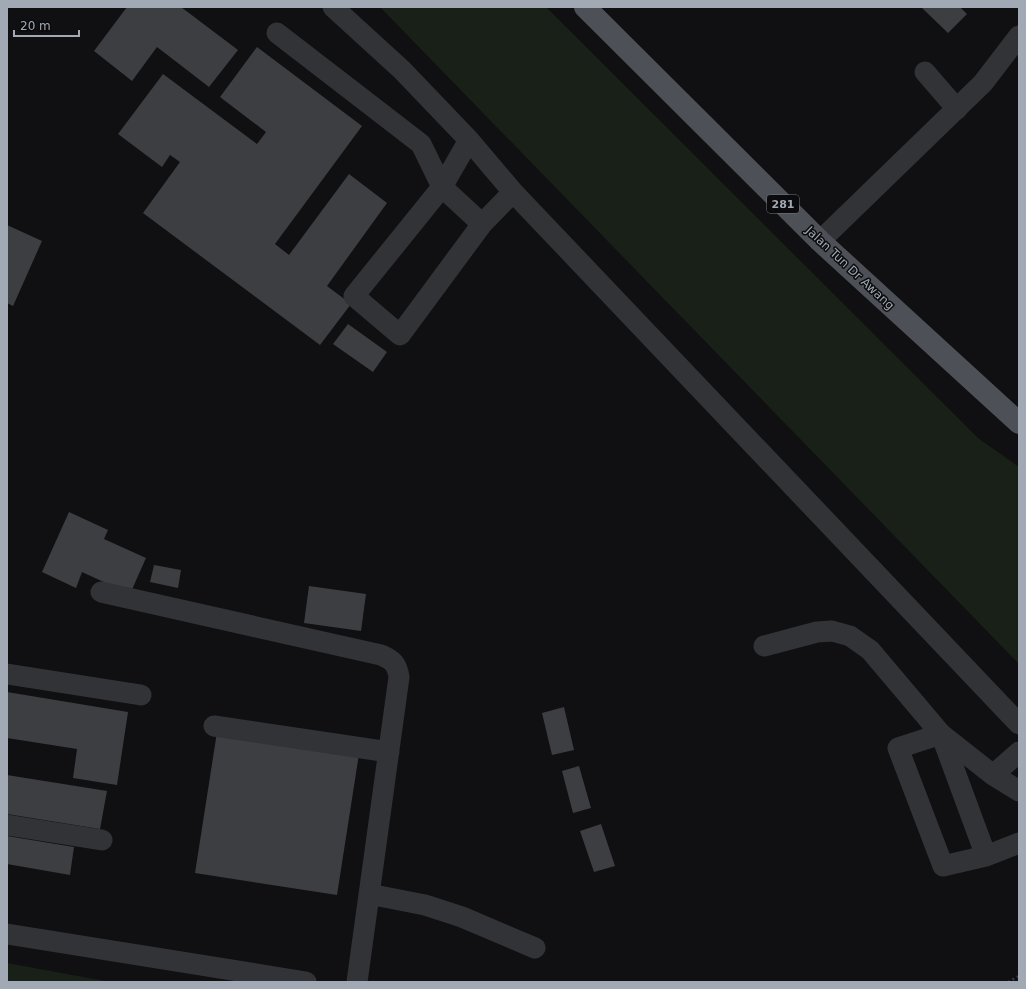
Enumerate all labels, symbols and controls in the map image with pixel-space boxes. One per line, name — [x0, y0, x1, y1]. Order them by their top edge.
scale bar — [14, 12, 79, 38]
text: 20 m — [20, 19, 51, 33]
road number: 281 — [767, 195, 799, 213]
street label: Jalan Tun Dr Awang — [802, 223, 897, 313]

